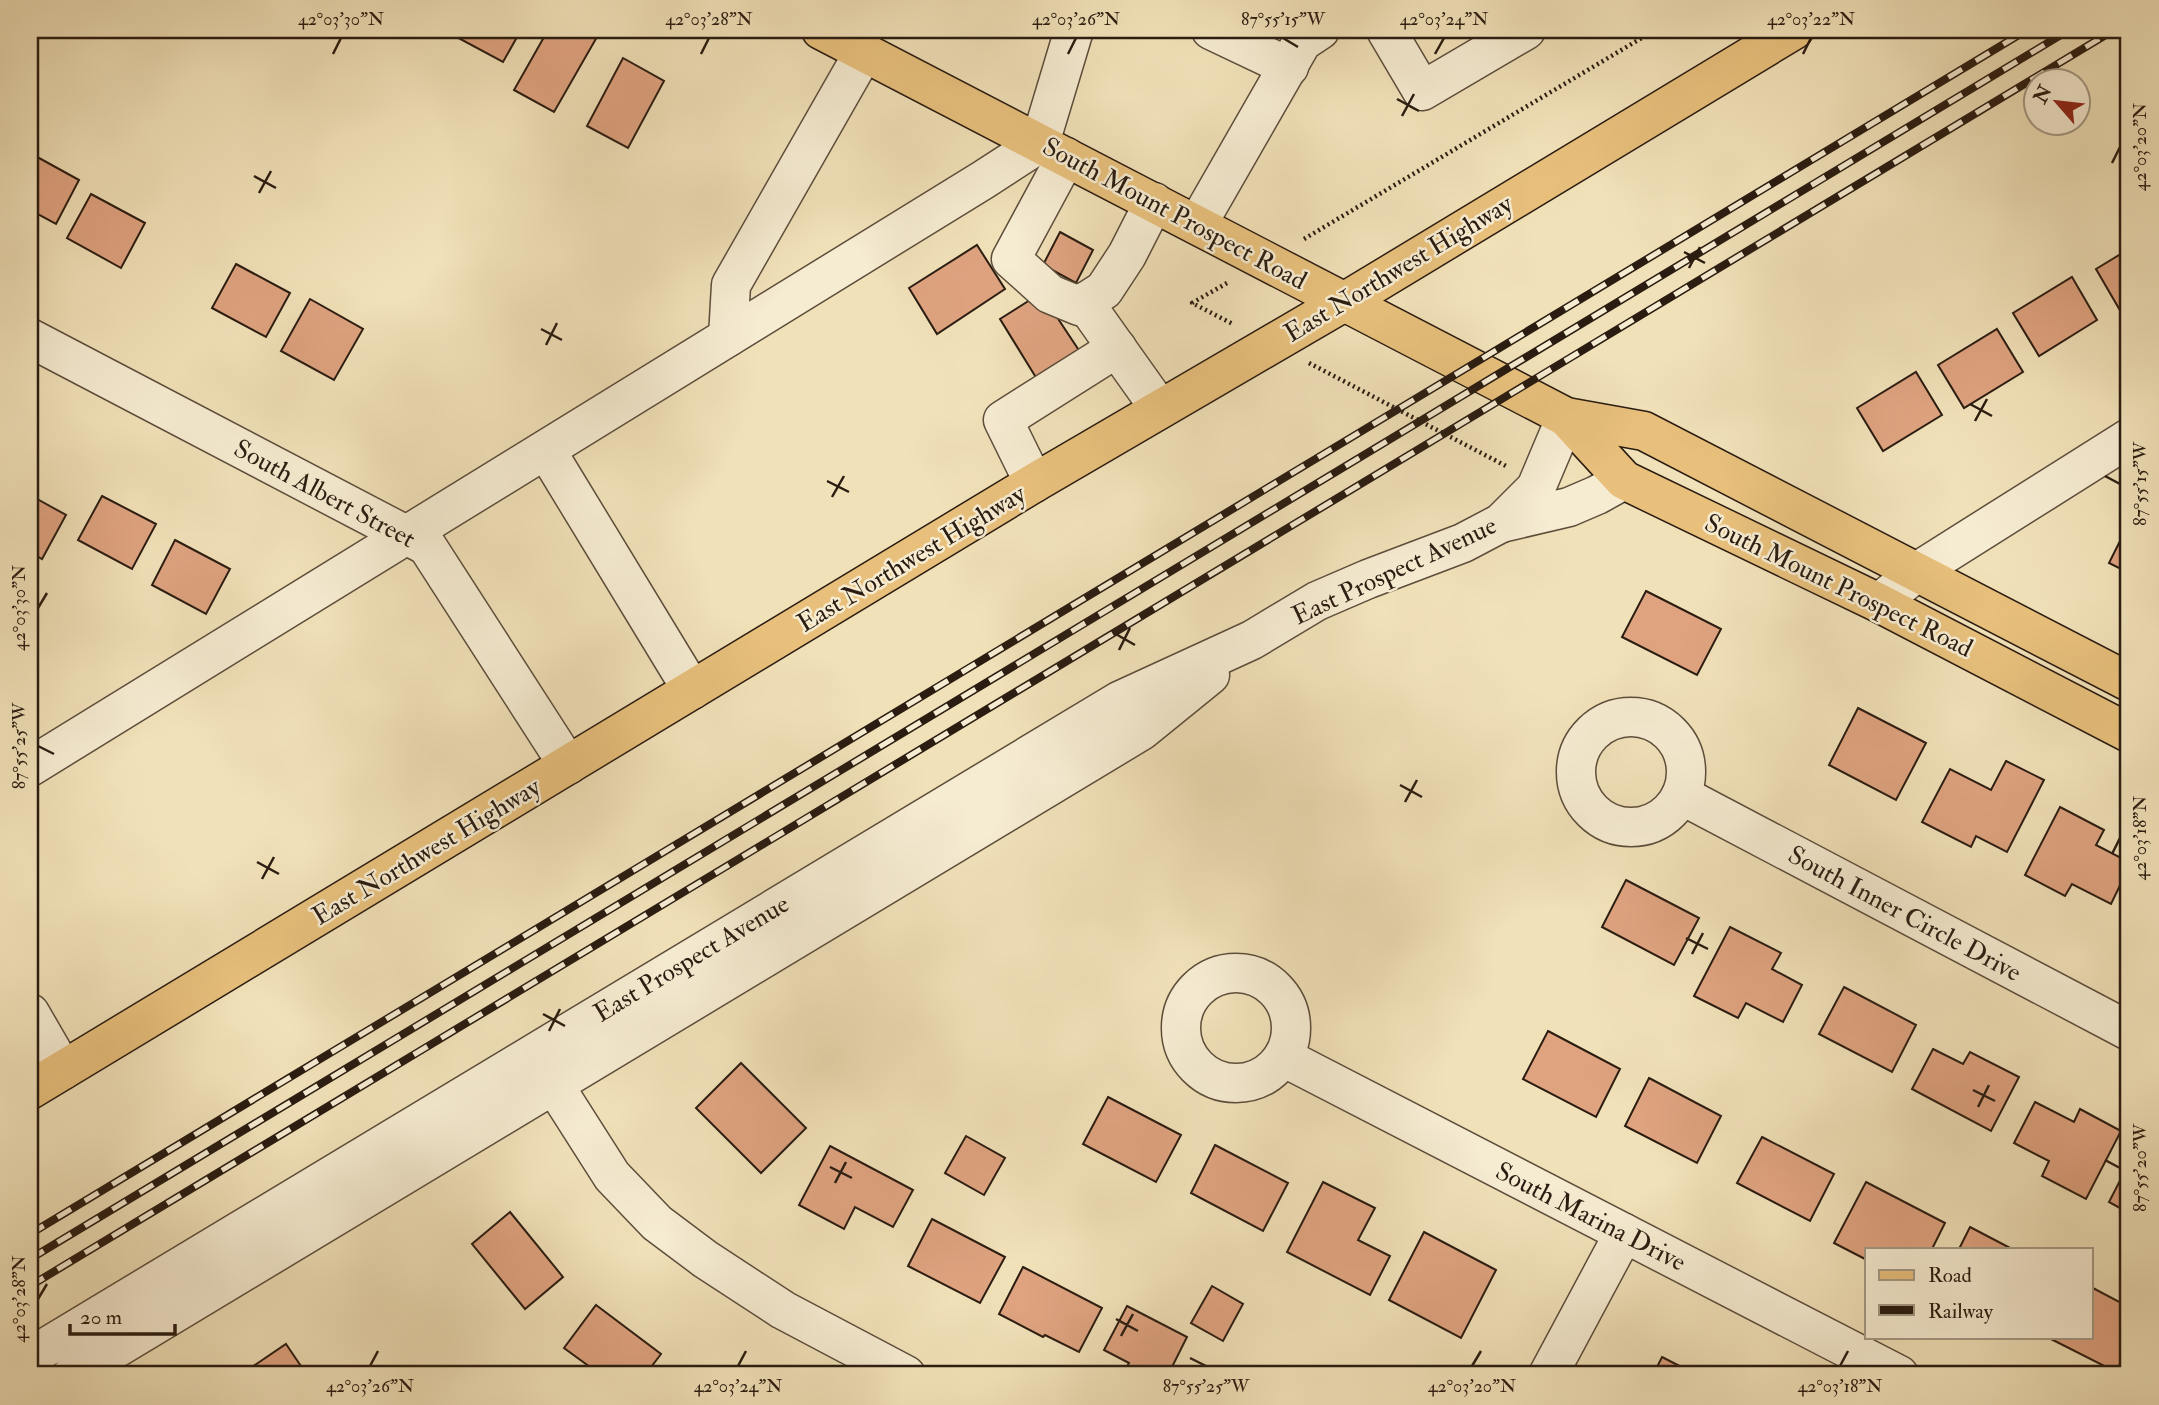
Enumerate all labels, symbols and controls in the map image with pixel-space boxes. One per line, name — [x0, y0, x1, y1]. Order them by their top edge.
text: 42°03'30"N — [298, 8, 384, 31]
text: 42°03'28"N — [665, 8, 753, 31]
text: 42°03'26"N — [1032, 8, 1120, 31]
text: 87°55'15"W — [1241, 8, 1326, 31]
text: 42°03'24"N — [1400, 8, 1488, 31]
text: 42°03'22"N — [1767, 8, 1855, 31]
north arrow — [2022, 66, 2092, 136]
text: N — [2028, 80, 2058, 109]
text: 42°03'20"N — [2129, 103, 2152, 191]
street label: South Mount Prospect Road — [1037, 131, 1312, 298]
street label: East Northwest Highway — [1279, 188, 1519, 350]
street label: South Albert Street — [228, 433, 421, 555]
text: 87°55'15"W — [2129, 441, 2152, 526]
street label: East Northwest Highway — [792, 478, 1032, 640]
street label: South Mount Prospect Road — [1699, 507, 1978, 666]
street label: East Prospect Avenue — [1287, 509, 1502, 633]
text: 42°03'30"N — [8, 565, 31, 651]
text: 87°55'25"W — [8, 702, 31, 789]
street label: East Northwest Highway — [307, 771, 547, 933]
text: 42°03'18"N — [2129, 796, 2152, 880]
street label: South Inner Circle Drive — [1782, 839, 2027, 989]
street label: East Prospect Avenue — [588, 888, 795, 1031]
text: 87°55'20"W — [2129, 1123, 2152, 1212]
street label: South Marina Drive — [1490, 1155, 1691, 1279]
legend — [1865, 1248, 2092, 1338]
text: 42°03'28"N — [8, 1255, 31, 1343]
text: Road — [1928, 1262, 1973, 1289]
scale bar — [70, 1293, 175, 1337]
text: Railway — [1928, 1298, 1994, 1325]
text: 20 m — [80, 1304, 122, 1331]
text: 42°03'26"N — [326, 1375, 414, 1398]
text: 42°03'24"N — [694, 1375, 782, 1398]
text: 87°55'25"W — [1163, 1375, 1250, 1398]
text: 42°03'20"N — [1428, 1375, 1516, 1398]
text: 42°03'18"N — [1798, 1375, 1882, 1398]

